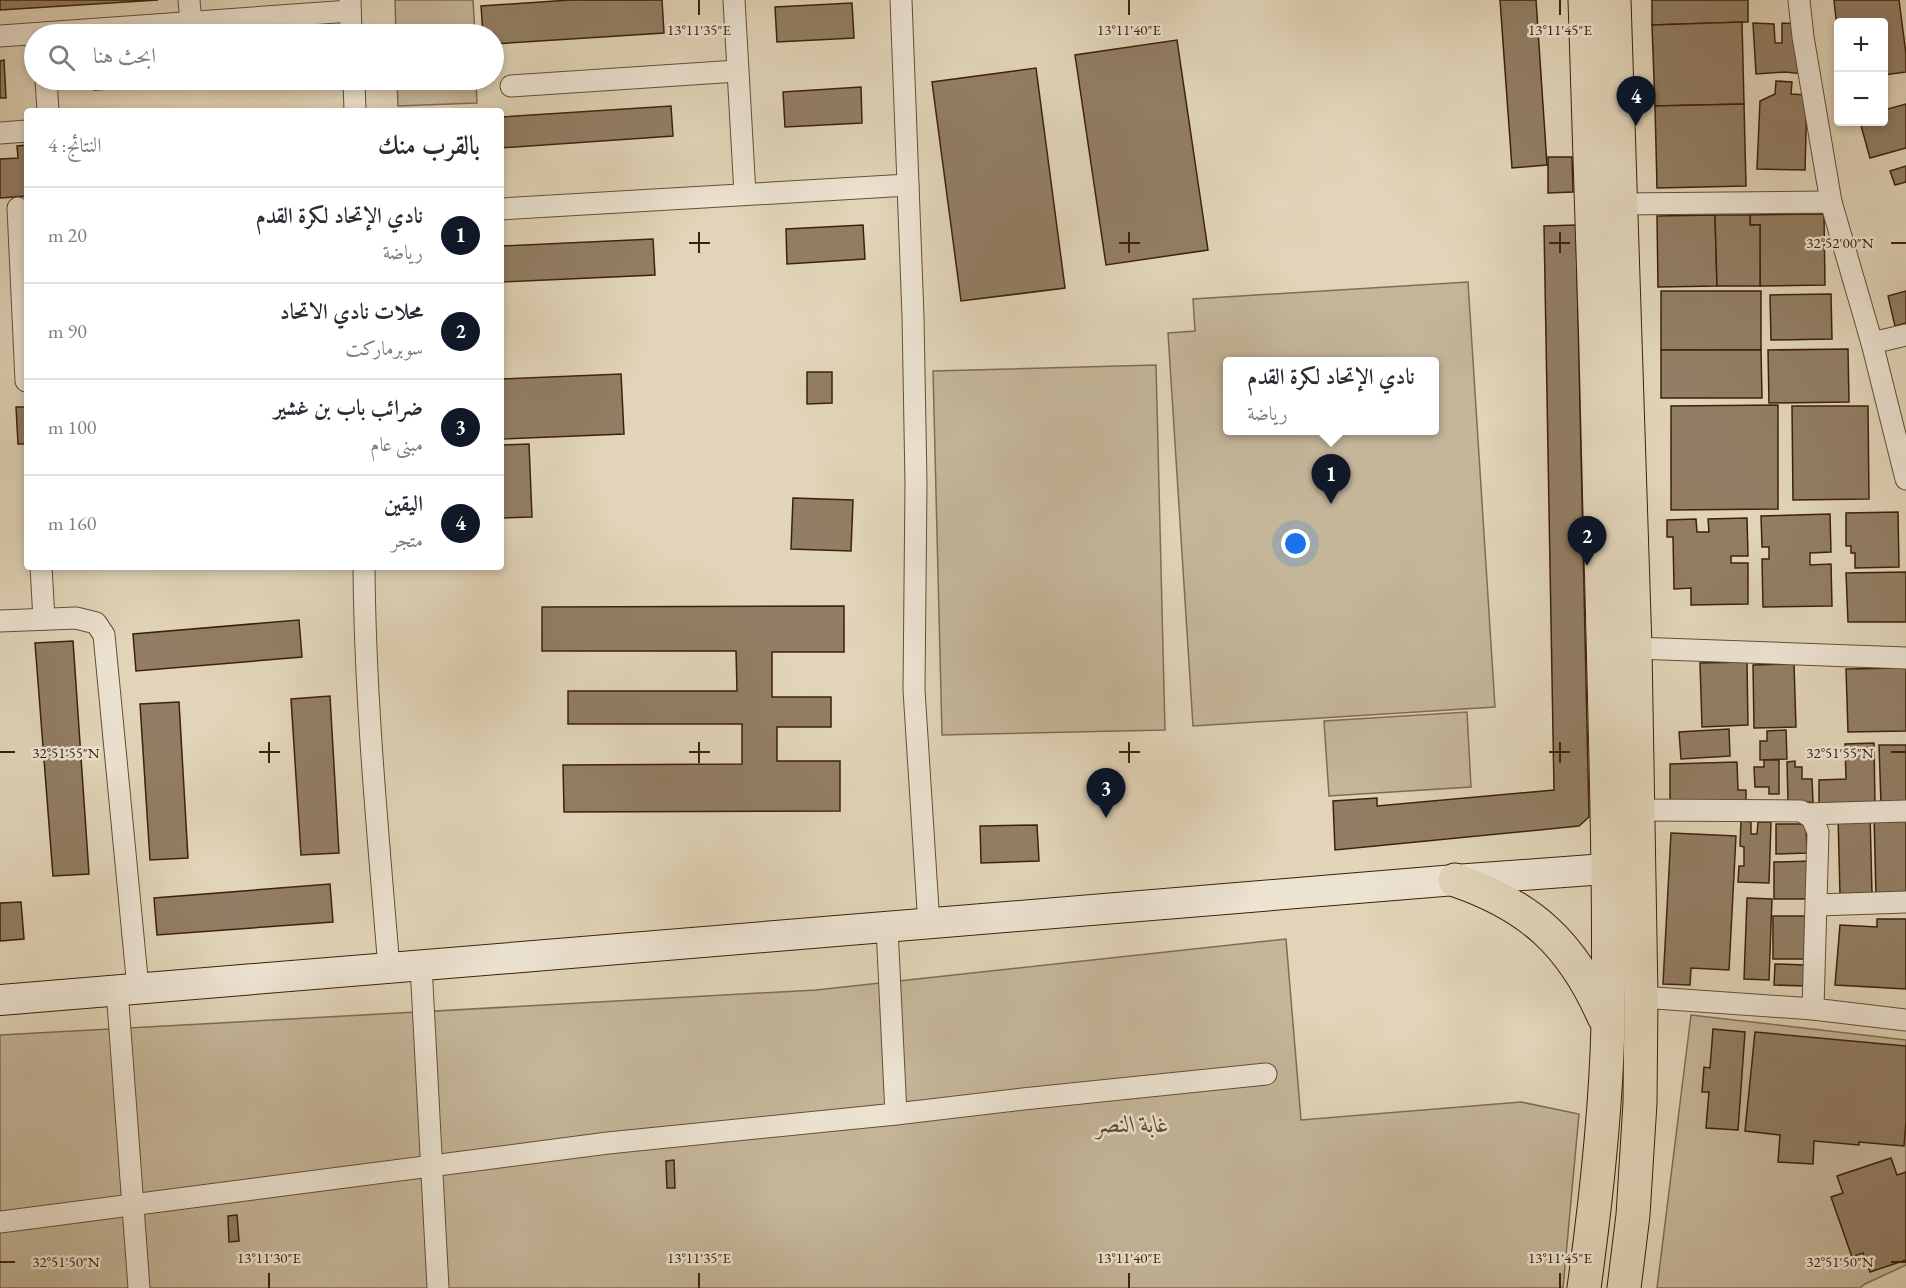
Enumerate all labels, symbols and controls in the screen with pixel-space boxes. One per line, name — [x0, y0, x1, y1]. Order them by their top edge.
map controls — [1834, 18, 1888, 126]
button: + — [1834, 18, 1888, 72]
text: 13°11'35"E — [667, 20, 732, 39]
text: 13°11'40"E — [1097, 20, 1162, 39]
text: 13°11'45"E — [1528, 20, 1593, 39]
search box — [24, 24, 504, 90]
icon: search — [45, 41, 78, 74]
text: ابحث هنا — [93, 41, 156, 70]
button: − — [1834, 72, 1888, 126]
pin: 4 — [1616, 76, 1656, 126]
text: بالقرب منك — [378, 128, 480, 162]
text: النتائج: 4 — [48, 132, 102, 158]
text: نادي الإتحاد لكرة القدم — [256, 201, 423, 230]
text: 20 m — [48, 222, 87, 248]
text: 1 — [455, 222, 466, 248]
text: 32°52'00"N — [1806, 233, 1874, 252]
text: رياضة — [383, 239, 423, 265]
text: محلات نادي الاتحاد — [280, 297, 423, 326]
text: 90 m — [48, 318, 87, 344]
text: 2 — [455, 318, 466, 344]
text: سوبرماركت — [345, 335, 423, 361]
popup — [1223, 357, 1439, 435]
text: نادي الإتحاد لكرة القدم — [1247, 362, 1415, 391]
text: ضرائب باب بن غشير — [274, 393, 423, 422]
text: رياضة — [1247, 400, 1288, 426]
text: 100 m — [48, 414, 96, 440]
text: 3 — [455, 414, 466, 440]
text: مبنى عام — [370, 431, 423, 457]
pin: 1 — [1312, 454, 1350, 504]
text: اليقين — [384, 489, 423, 518]
text: 160 m — [48, 510, 96, 536]
text: 4 — [455, 510, 466, 536]
pin: 2 — [1568, 516, 1606, 566]
text: متجر — [391, 527, 423, 553]
your location — [1281, 529, 1310, 558]
text: 32°51'55"N — [32, 743, 100, 762]
text: 32°51'55"N — [1806, 743, 1874, 762]
pin: 3 — [1086, 768, 1126, 818]
park label: غابة النصر — [1094, 1108, 1169, 1140]
text: 13°11'30"E — [237, 1248, 302, 1267]
text: 13°11'35"E — [667, 1248, 732, 1267]
text: 13°11'40"E — [1097, 1248, 1162, 1267]
text: 13°11'45"E — [1528, 1248, 1593, 1267]
text: 32°51'50"N — [32, 1252, 100, 1271]
text: 32°51'50"N — [1806, 1252, 1874, 1271]

